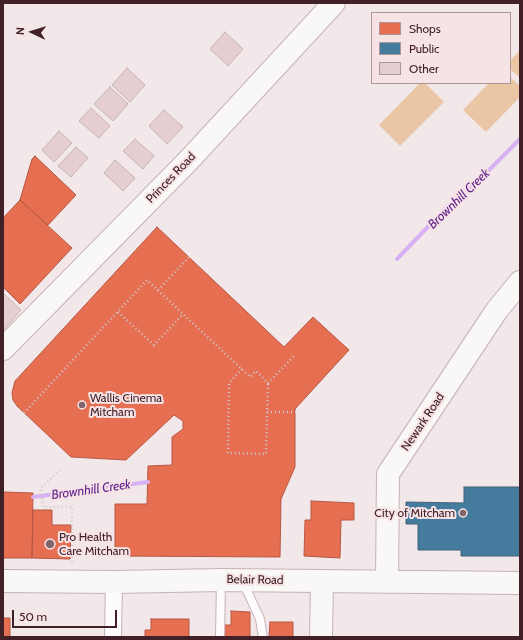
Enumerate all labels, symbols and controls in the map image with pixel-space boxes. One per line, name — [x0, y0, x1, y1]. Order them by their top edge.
north arrow — [12, 12, 52, 52]
legend — [371, 12, 511, 84]
text: Shops — [409, 21, 441, 36]
text: N — [13, 27, 27, 36]
text: Public — [409, 41, 440, 56]
text: Other — [409, 61, 439, 76]
street label: Princes Road — [143, 150, 199, 206]
water label: Brownhill Creek — [425, 166, 493, 232]
street label: Newark Road — [398, 390, 448, 454]
place label: Wallis Cinema Mitcham — [90, 391, 162, 419]
marker: Wallis Cinema Mitcham — [77, 400, 87, 410]
water label: Brownhill Creek — [50, 477, 132, 503]
place label: City of Mitcham — [374, 506, 455, 520]
marker: City of Mitcham — [458, 508, 468, 518]
place label: Pro Health Care Mitcham — [59, 530, 129, 558]
marker: Pro Health Care Mitcham — [44, 538, 56, 550]
street label: Belair Road — [226, 572, 284, 588]
scale bar — [14, 602, 119, 628]
text: 50 m — [19, 609, 47, 624]

